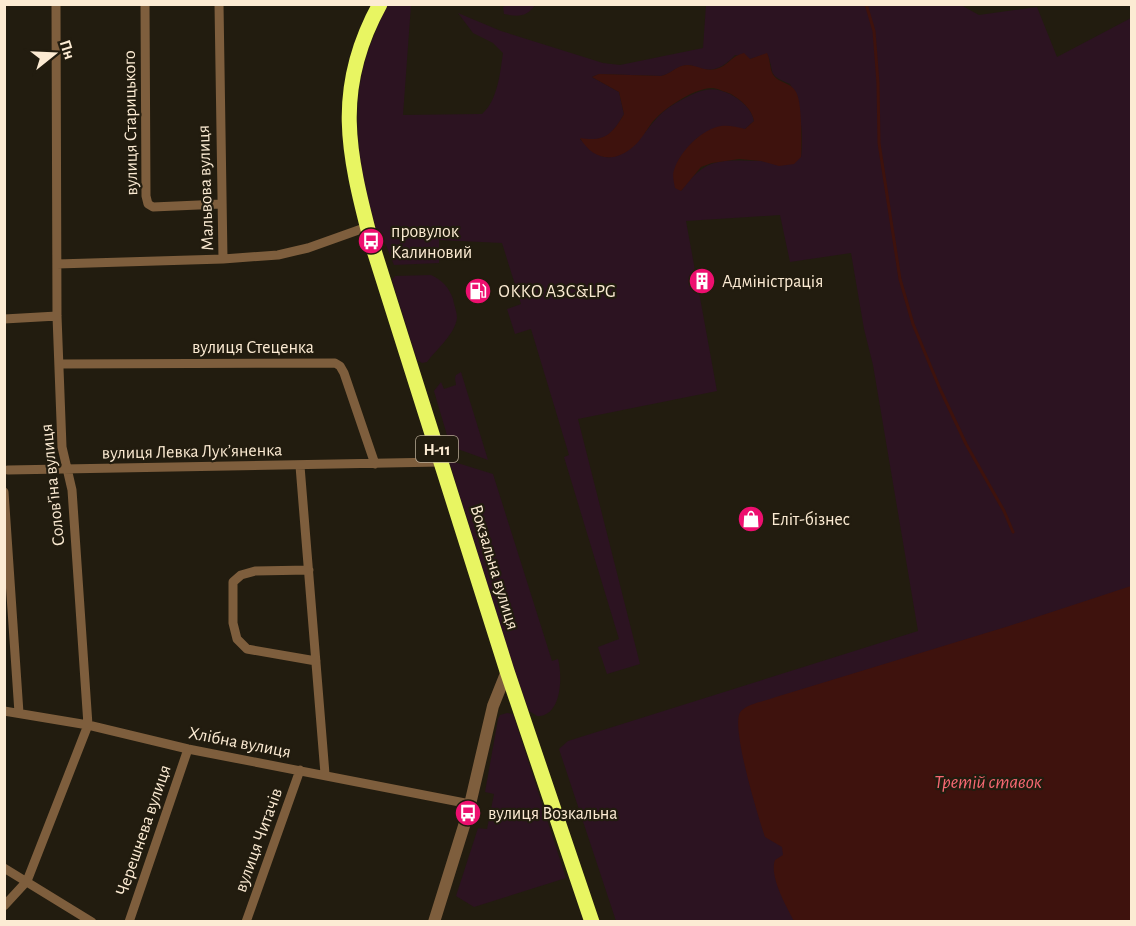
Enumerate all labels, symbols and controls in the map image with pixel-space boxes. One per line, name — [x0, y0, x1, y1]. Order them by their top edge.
north arrow — [24, 24, 84, 84]
text: Пн — [57, 38, 78, 61]
street label: вулиця Старицького — [121, 50, 141, 196]
street label: Мальвова вулиця — [195, 125, 217, 251]
place label: провулок Калиновий — [391, 223, 472, 262]
bus stop icon: провулок Калиновий — [356, 226, 386, 256]
building icon: Адміністрація — [687, 266, 717, 296]
place label: Адміністрація — [722, 273, 823, 291]
fuel station icon: ОККО АЗС&LPG — [463, 276, 493, 306]
place label: ОККО АЗС&LPG — [498, 283, 616, 301]
street label: вулиця Стеценка — [192, 339, 314, 357]
street label: Соловʼїна вулиця — [38, 423, 68, 547]
road number: Н-11 — [416, 436, 458, 462]
street label: вулиця Левка Лукʼяненка — [102, 441, 282, 463]
street label: Вокзальна вулиця — [466, 503, 522, 632]
shop icon: Еліт-бізнес — [736, 504, 766, 534]
place label: Еліт-бізнес — [771, 510, 850, 529]
street label: Хлібна вулиця — [187, 723, 293, 762]
street label: Черешнева вулиця — [113, 763, 175, 898]
water label: Третій ставок — [934, 772, 1043, 792]
street label: вулиця Читачів — [232, 786, 286, 895]
bus stop icon: вулиця Возкальна — [453, 798, 483, 828]
place label: вулиця Возкальна — [488, 805, 618, 823]

